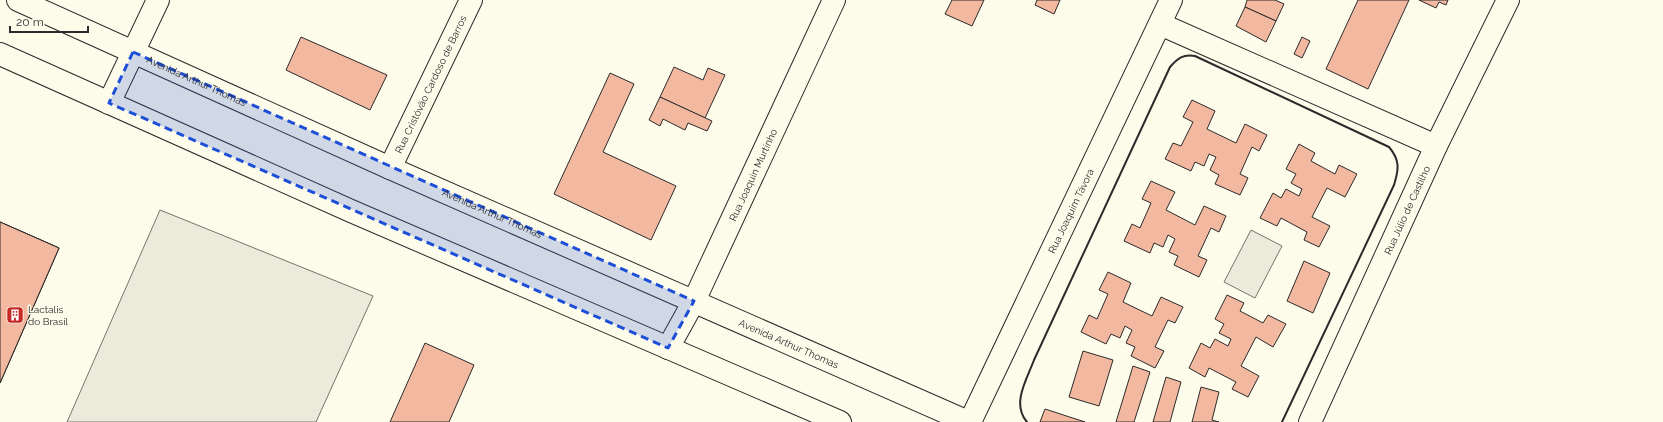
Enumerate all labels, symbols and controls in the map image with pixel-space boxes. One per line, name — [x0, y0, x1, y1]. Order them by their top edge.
scale bar — [10, 8, 88, 34]
street label: Rua Cristóvão Cardoso de Barros — [392, 13, 468, 155]
text: 20 m — [16, 15, 44, 29]
street label: Avenida Arthur Thomas — [145, 53, 248, 108]
street label: Rua Joaquin Murtinho — [727, 127, 779, 223]
street label: Rua Júlio de Castilho — [1382, 164, 1432, 256]
street label: Rua Joaquim Távora — [1046, 167, 1095, 255]
street label: Avenida Arthur Thomas — [441, 186, 544, 240]
place label: Lactalis do Brasil — [28, 304, 68, 327]
building icon: Lactalis do Brasil — [5, 305, 25, 325]
street label: Avenida Arthur Thomas — [737, 317, 841, 370]

